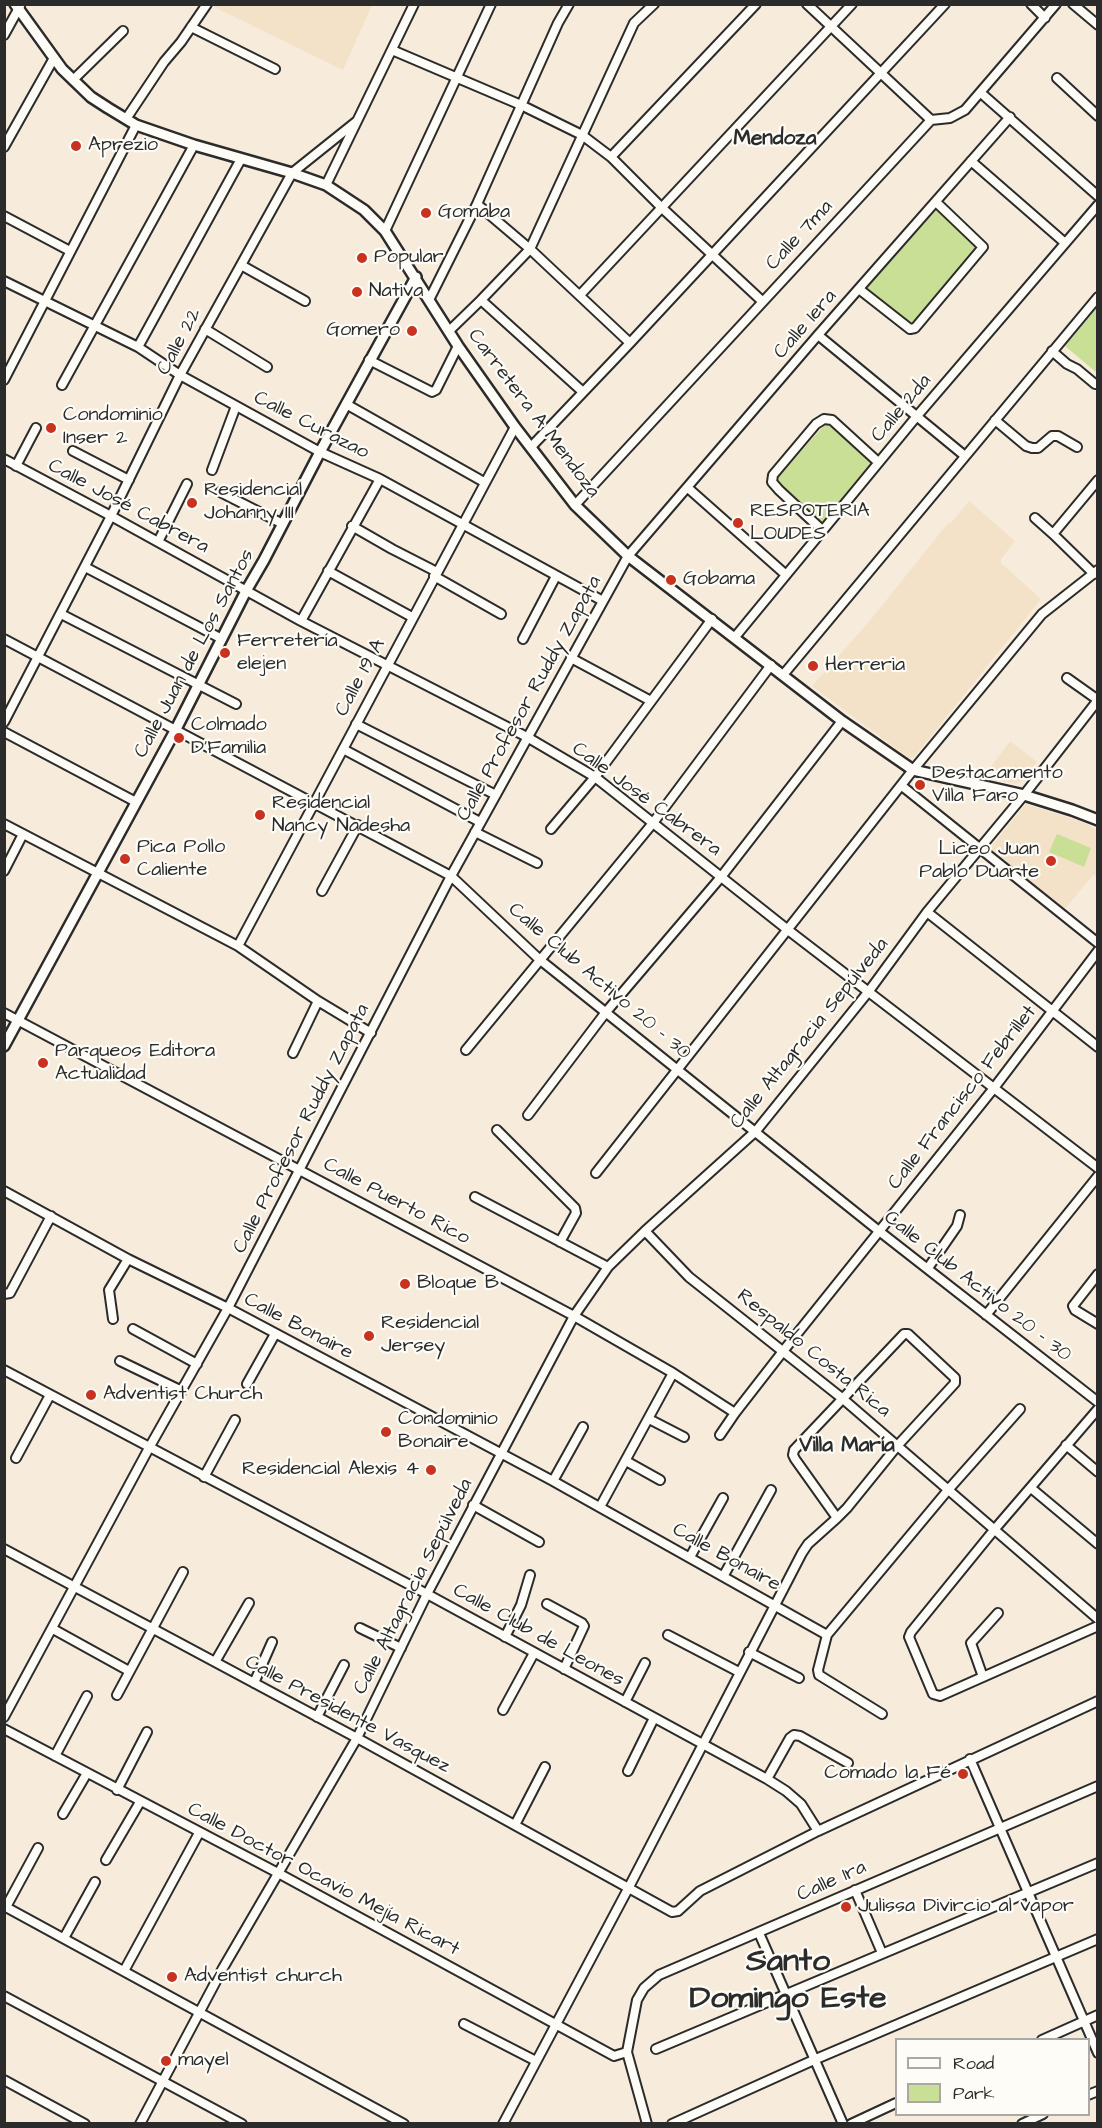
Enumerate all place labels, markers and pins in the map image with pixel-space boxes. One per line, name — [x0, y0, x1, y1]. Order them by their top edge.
place label: Aprezio — [88, 134, 158, 158]
marker: Aprezio — [69, 139, 83, 153]
place label: Gomaba — [438, 201, 510, 225]
marker: Gomaba — [419, 206, 433, 220]
place label: Popular — [374, 246, 444, 270]
marker: Popular — [355, 251, 369, 265]
place label: Nativa — [369, 280, 423, 304]
marker: Nativa — [350, 285, 364, 299]
place label: Gomero — [326, 319, 400, 343]
marker: Gomero — [405, 324, 419, 338]
place label: Condominio Inser 2 — [63, 404, 163, 451]
marker: Condominio Inser 2 — [44, 421, 58, 435]
place label: Residencial Johanny III — [204, 479, 302, 526]
marker: Residencial Johanny III — [185, 496, 199, 510]
place label: RESPOTERIA LOUDES — [750, 500, 869, 547]
marker: RESPOTERIA LOUDES — [731, 516, 745, 530]
place label: Gobama — [683, 568, 755, 592]
marker: Gobama — [664, 573, 678, 587]
place label: Ferretería elejen — [237, 630, 338, 677]
marker: Ferretería elejen — [218, 646, 232, 660]
place label: Herreria — [825, 654, 905, 678]
marker: Herreria — [806, 659, 820, 673]
place label: Colmado D'Familia — [191, 714, 267, 761]
marker: Colmado D'Familia — [172, 731, 186, 745]
place label: Destacamento Villa Faro — [932, 762, 1063, 809]
marker: Destacamento Villa Faro — [913, 778, 927, 792]
place label: Residencial Nancy Nadesha — [272, 792, 410, 839]
marker: Residencial Nancy Nadesha — [253, 808, 267, 822]
place label: Pica Pollo Caliente — [137, 836, 225, 883]
place label: Liceo Juan Pablo Duarte — [919, 838, 1039, 885]
marker: Pica Pollo Caliente — [118, 852, 132, 866]
marker: Liceo Juan Pablo Duarte — [1044, 854, 1058, 868]
place label: Parqueos Editora Actualidad — [55, 1040, 215, 1087]
marker: Parqueos Editora Actualidad — [36, 1056, 50, 1070]
place label: Bloque B — [417, 1272, 499, 1296]
marker: Bloque B — [398, 1277, 412, 1291]
place label: Residencial Jersey — [381, 1312, 479, 1359]
marker: Residencial Jersey — [362, 1329, 376, 1343]
place label: Adventist Church — [103, 1383, 262, 1407]
marker: Adventist Church — [84, 1388, 98, 1402]
place label: Condominio Bonaire — [398, 1408, 498, 1455]
marker: Condominio Bonaire — [379, 1425, 393, 1439]
place label: Residencial Alexis 4 — [242, 1458, 419, 1482]
marker: Residencial Alexis 4 — [424, 1463, 438, 1477]
place label: Comado la Fé — [824, 1762, 951, 1786]
marker: Comado la Fé — [956, 1767, 970, 1781]
place label: Julissa Divircio al vapor — [858, 1895, 1074, 1919]
marker: Julissa Divircio al vapor — [839, 1900, 853, 1914]
place label: Adventist church — [184, 1965, 342, 1989]
marker: Adventist church — [165, 1970, 179, 1984]
place label: mayel — [178, 2049, 229, 2073]
marker: mayel — [159, 2054, 173, 2068]

